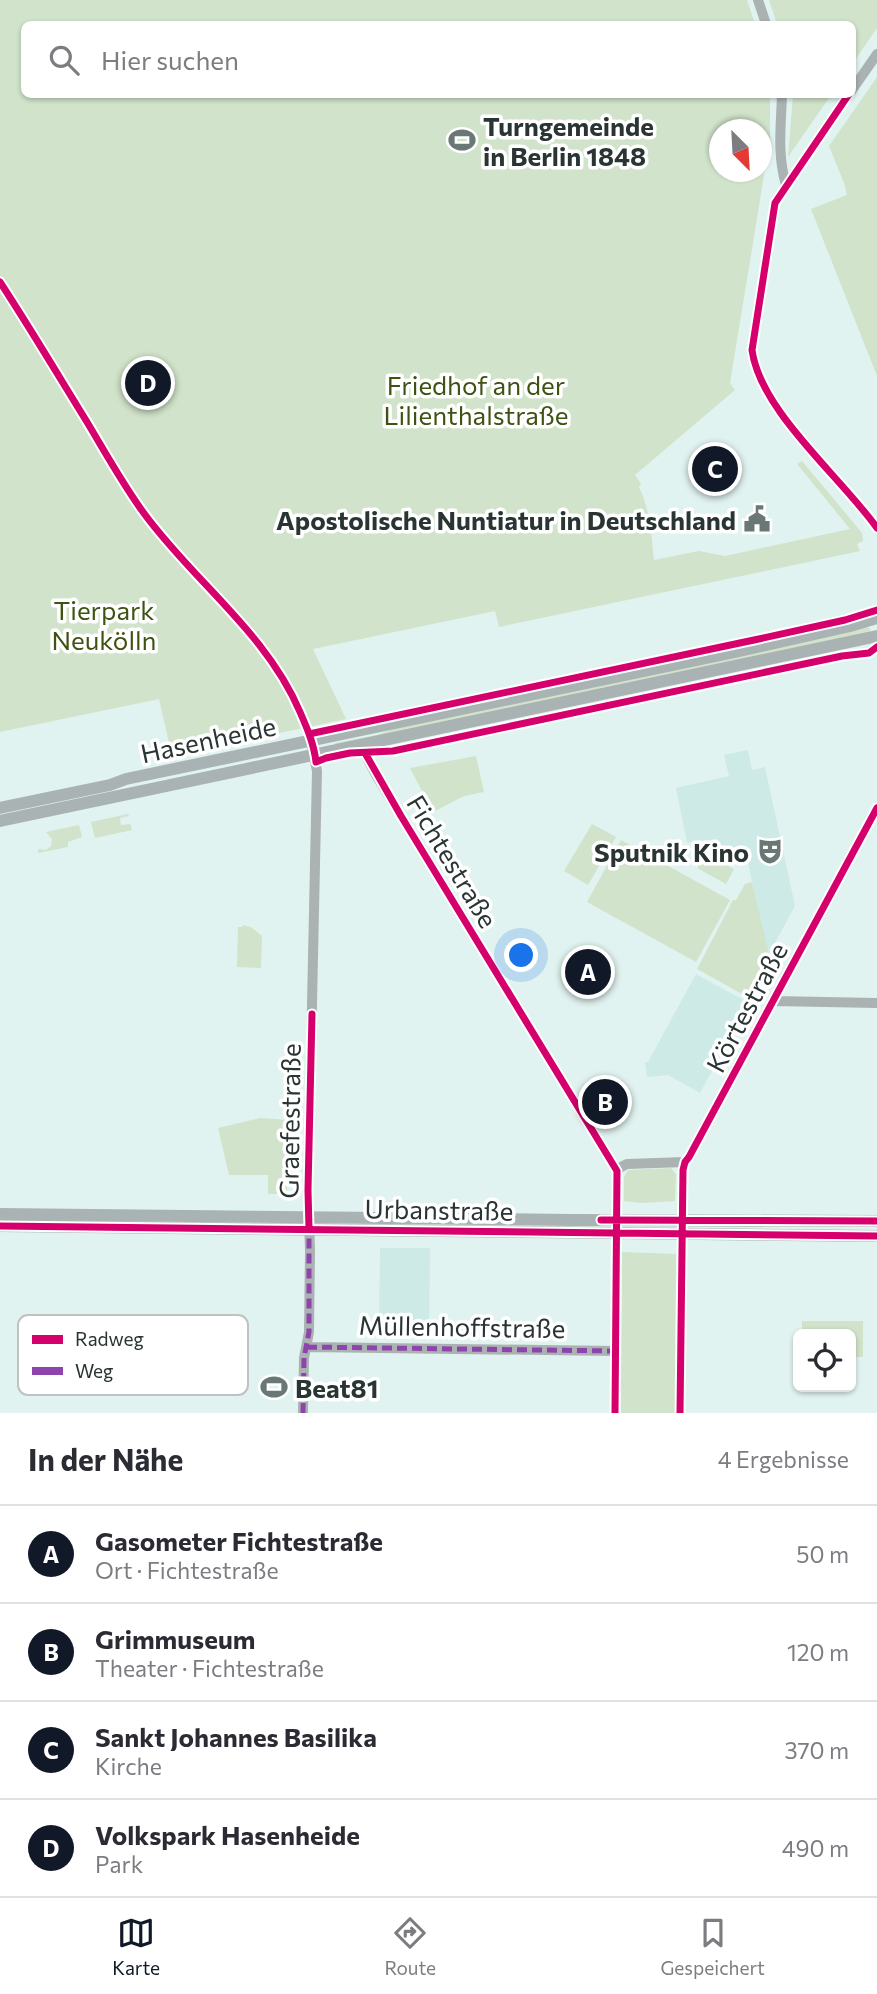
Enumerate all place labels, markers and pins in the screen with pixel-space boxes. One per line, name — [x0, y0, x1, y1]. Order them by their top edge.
place label: Turngemeinde in Berlin 1848 — [483, 110, 654, 171]
sports icon: Turngemeinde in Berlin 1848 — [447, 125, 477, 155]
pin: D — [125, 357, 171, 409]
pin: C — [692, 443, 738, 495]
place label: Apostolische Nuntiatur in Deutschland — [276, 504, 736, 535]
public building icon: Apostolische Nuntiatur in Deutschland — [742, 504, 772, 534]
place label: Sputnik Kino — [594, 836, 749, 867]
theatre icon: Sputnik Kino — [755, 836, 785, 866]
pin: A — [565, 946, 611, 998]
pin: B — [582, 1076, 628, 1128]
sports icon: Beat81 — [259, 1372, 289, 1402]
place label: Beat81 — [295, 1372, 378, 1403]

